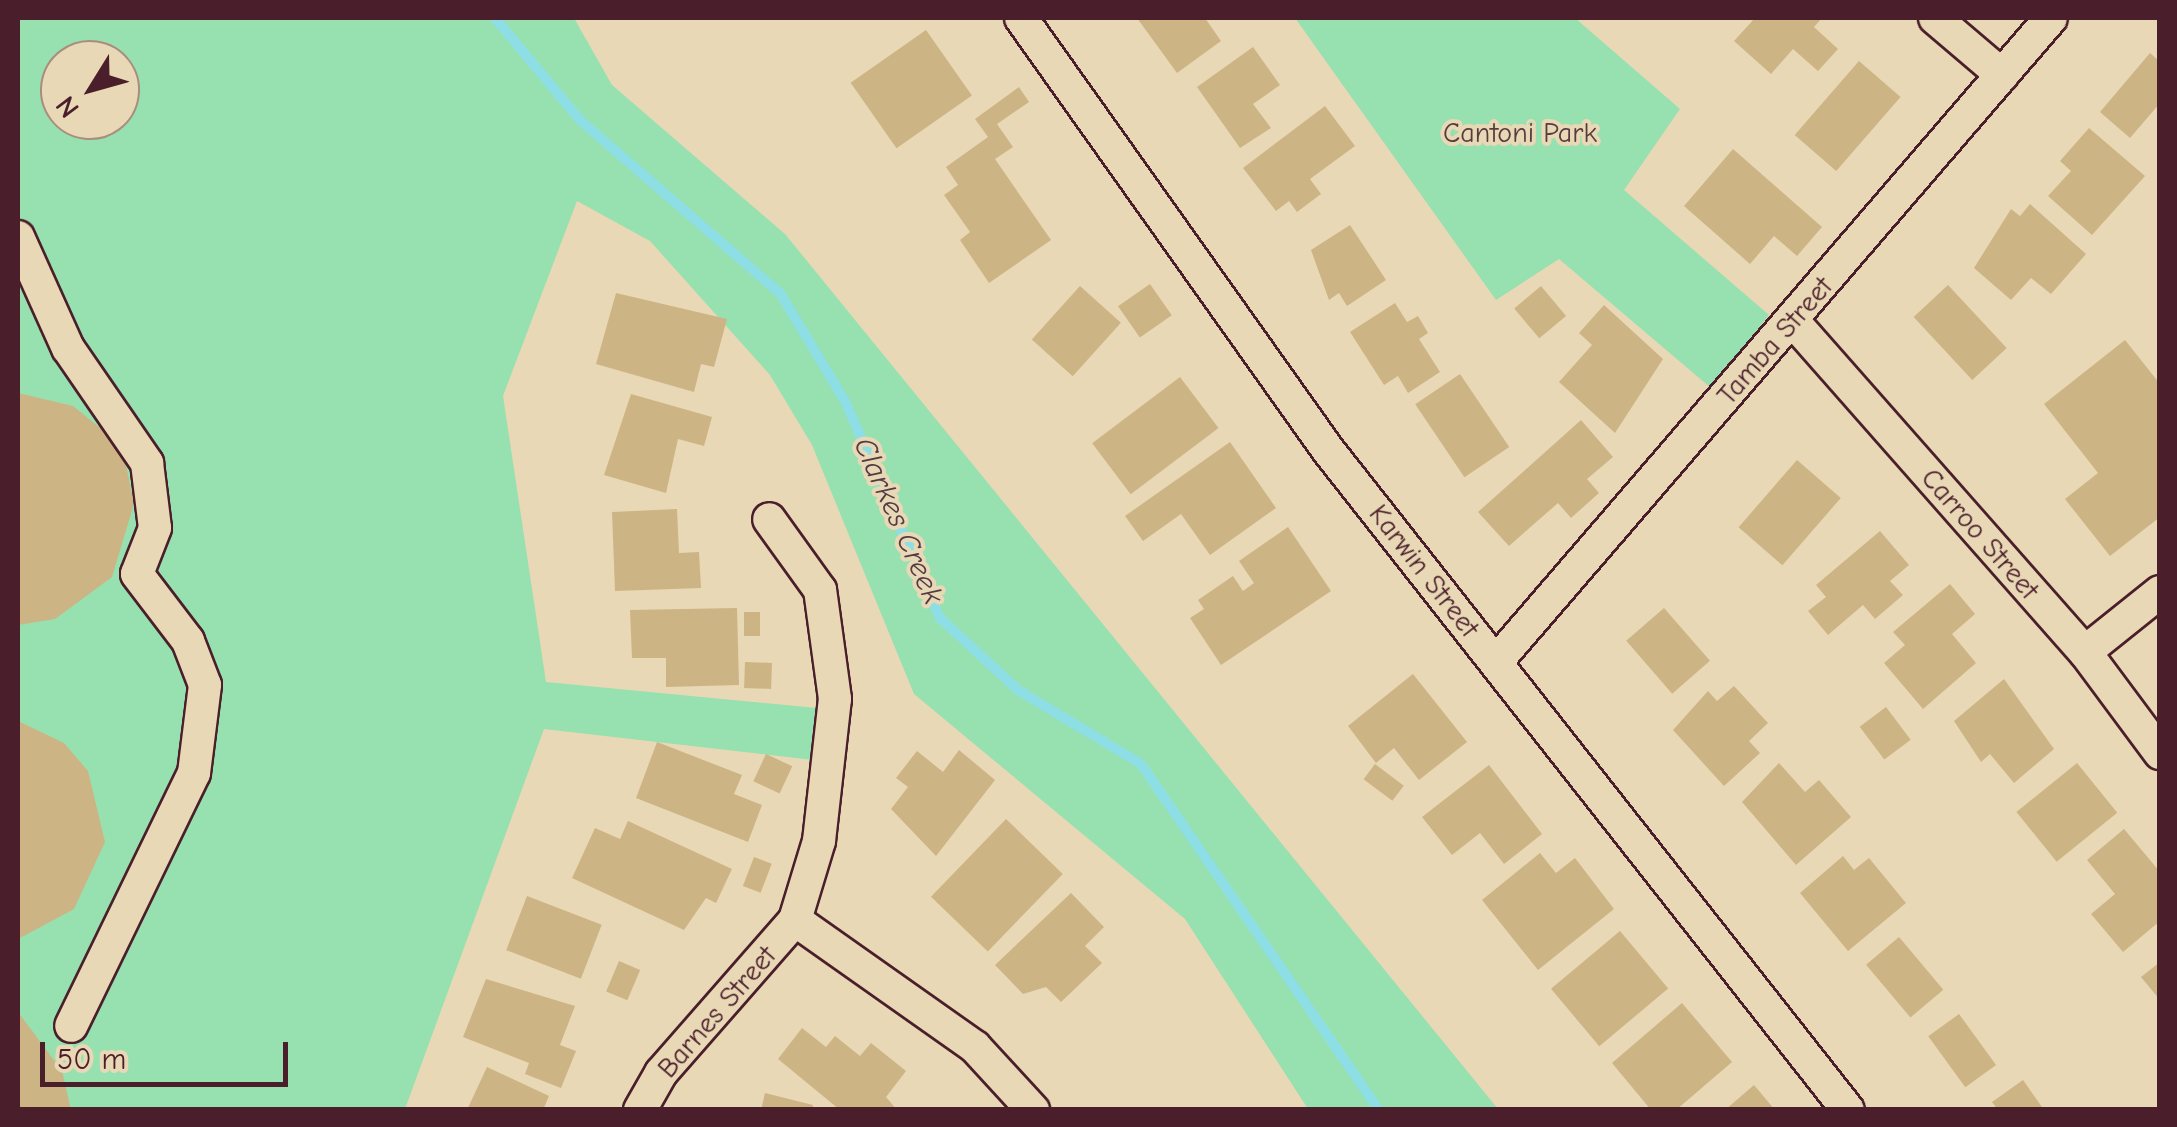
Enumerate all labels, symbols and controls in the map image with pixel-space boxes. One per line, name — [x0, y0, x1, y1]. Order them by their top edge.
north arrow — [40, 40, 140, 140]
text: N — [49, 90, 86, 124]
park label: Cantoni Park — [1443, 116, 1597, 150]
street label: Tamba Street — [1710, 270, 1840, 412]
water label: Clarkes Creek — [845, 432, 951, 610]
street label: Carroo Street — [1914, 462, 2046, 606]
street label: Karwin Street — [1362, 498, 1486, 644]
street label: Barnes Street — [651, 939, 783, 1085]
scale bar — [45, 1022, 292, 1084]
text: 50 m — [57, 1042, 126, 1077]

